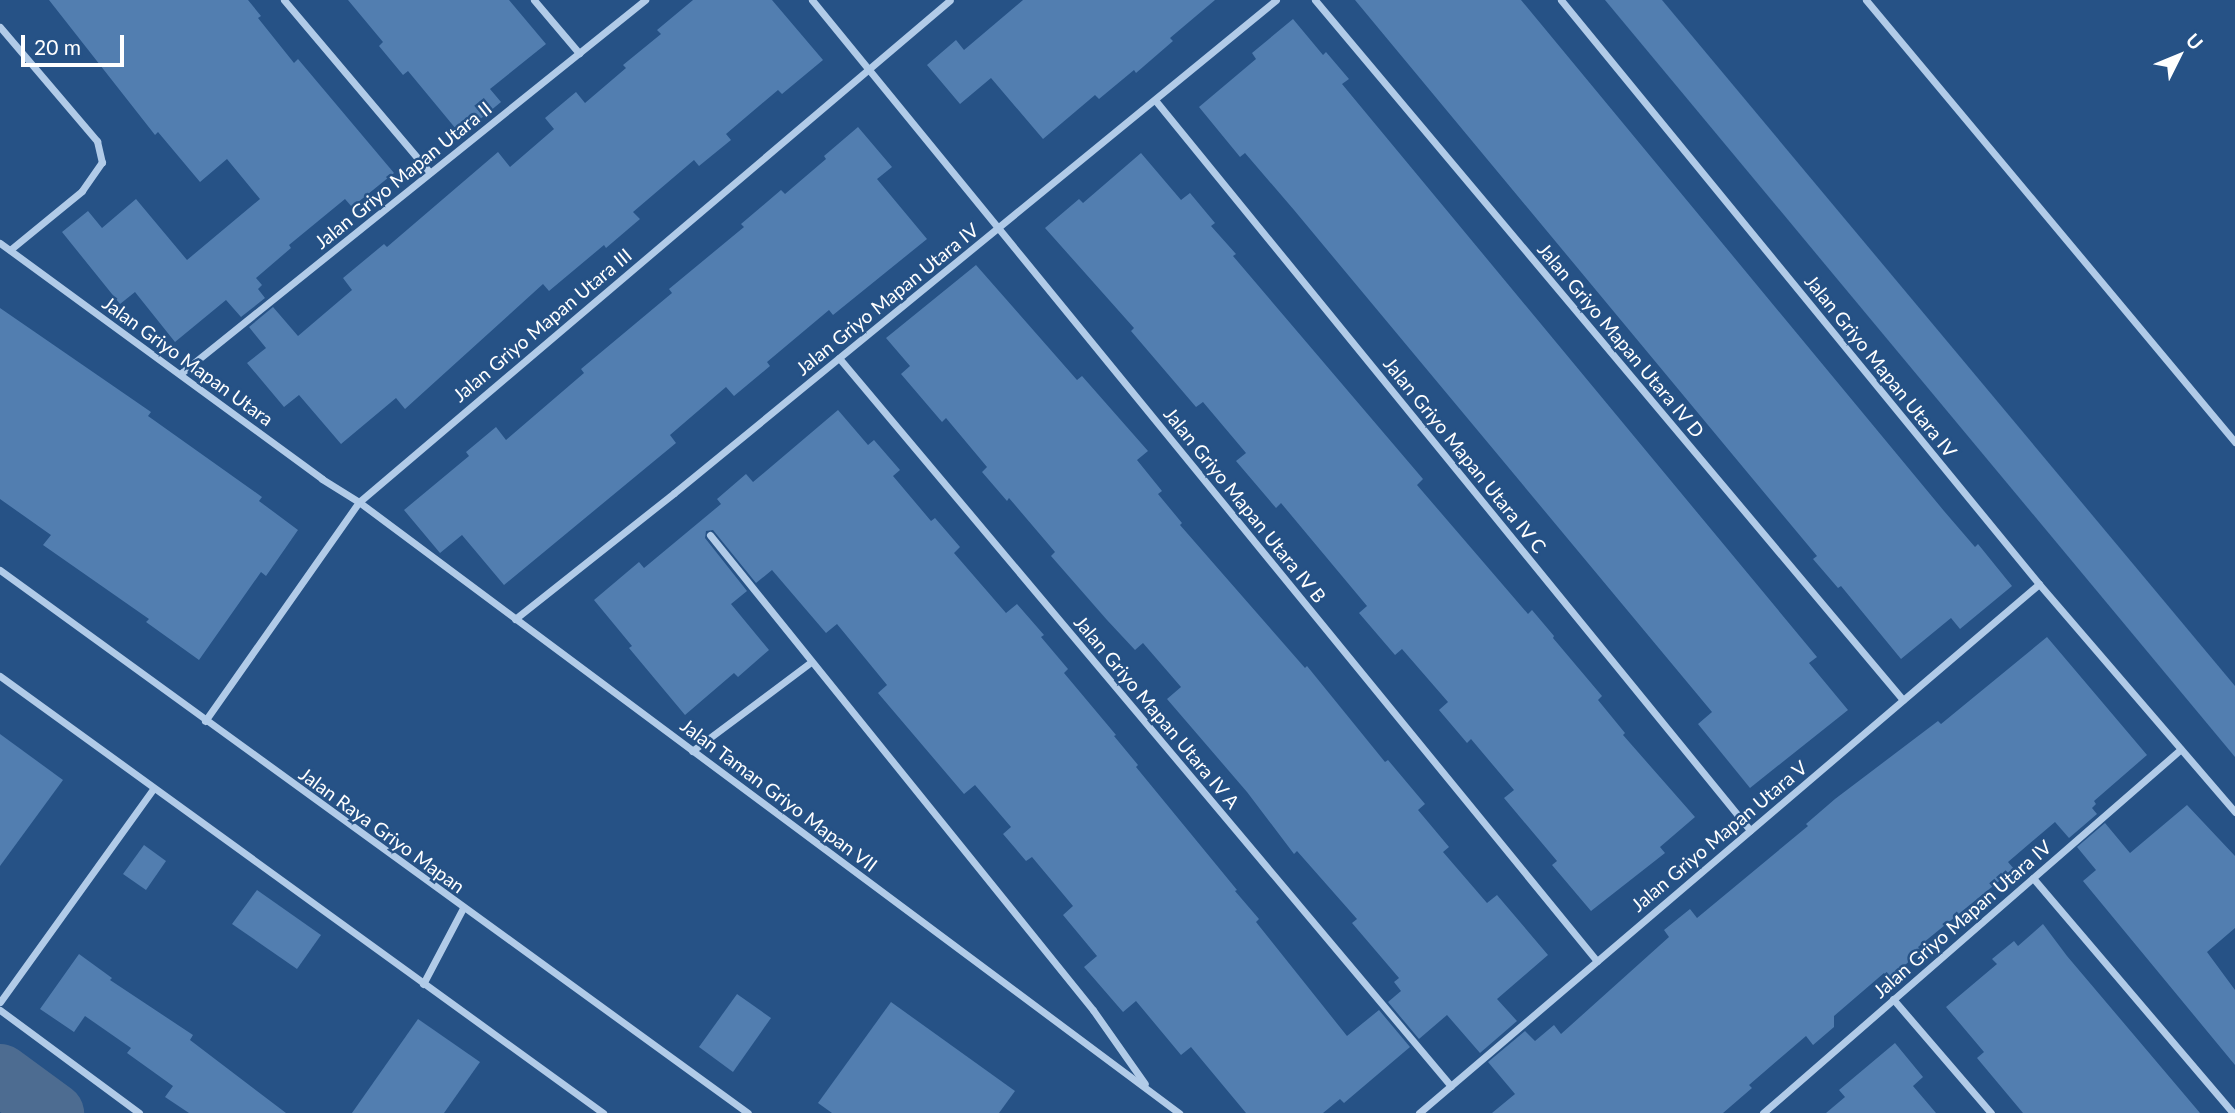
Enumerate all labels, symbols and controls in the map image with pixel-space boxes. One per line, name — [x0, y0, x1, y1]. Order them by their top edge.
scale bar — [24, 21, 128, 65]
north arrow — [2144, 21, 2214, 91]
text: U — [2181, 28, 2208, 54]
text: 20 m — [34, 34, 81, 59]
street label: Jalan Griyo Mapan Utara II — [310, 97, 496, 253]
street label: Jalan Griyo Mapan Utara IV — [791, 218, 983, 380]
street label: Jalan Griyo Mapan Utara IV D — [1533, 238, 1709, 442]
street label: Jalan Griyo Mapan Utara III — [448, 244, 636, 406]
street label: Jalan Griyo Mapan Utara IV — [1800, 270, 1962, 462]
street label: Jalan Griyo Mapan Utara — [98, 291, 278, 431]
street label: Jalan Griyo Mapan Utara IV C — [1379, 352, 1551, 558]
street label: Jalan Griyo Mapan Utara IV B — [1159, 402, 1331, 608]
street label: Jalan Griyo Mapan Utara IV A — [1069, 610, 1245, 814]
street label: Jalan Taman Griyo Mapan VII — [676, 713, 882, 877]
street label: Jalan Griyo Mapan Utara V — [1626, 756, 1812, 916]
street label: Jalan Raya Griyo Mapan — [295, 762, 469, 898]
street label: Jalan Griyo Mapan Utara IV — [1868, 835, 2056, 1003]

